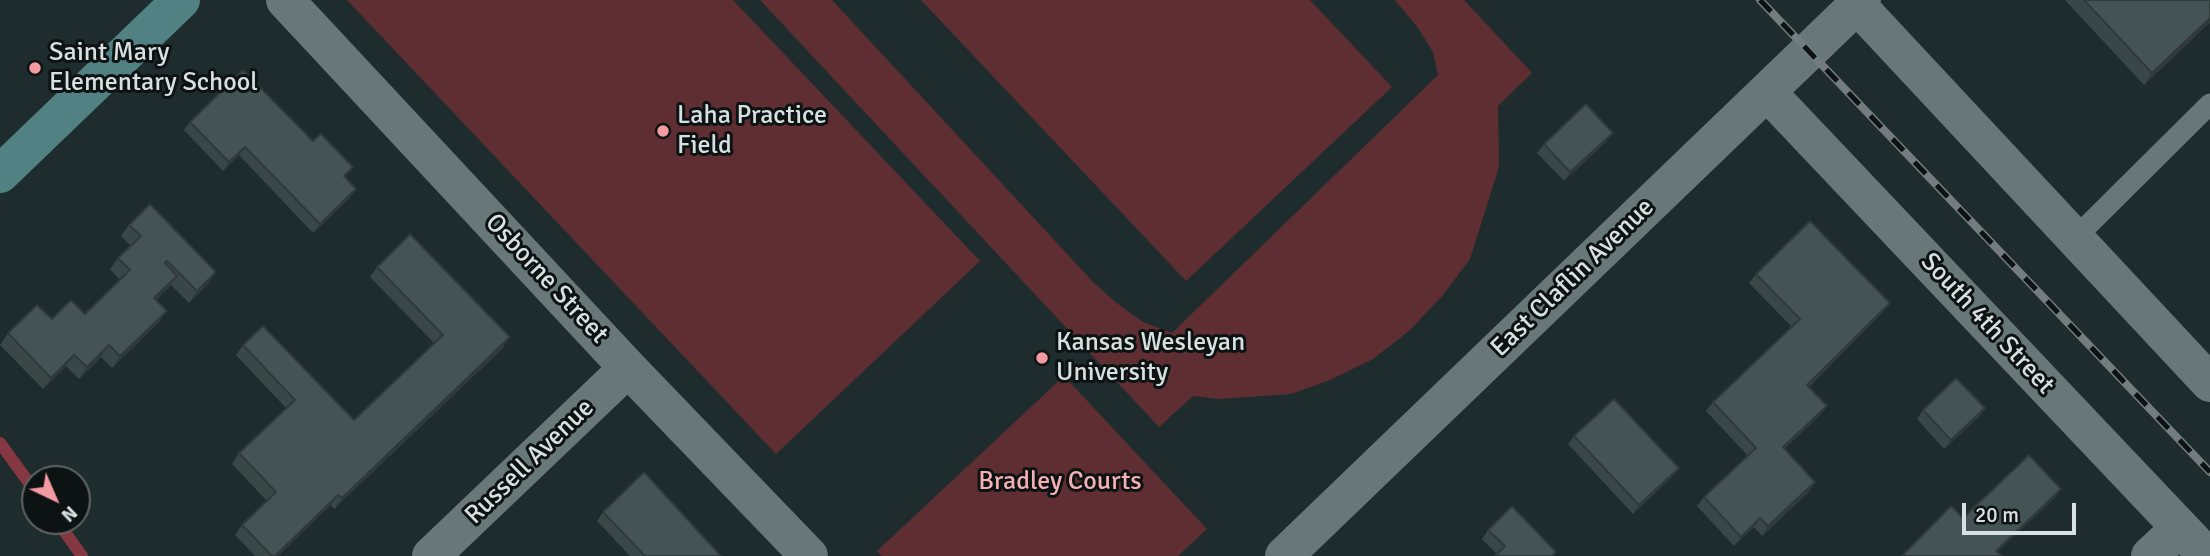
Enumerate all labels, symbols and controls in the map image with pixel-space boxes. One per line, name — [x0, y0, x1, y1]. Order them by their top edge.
place label: Saint Mary Elementary School — [49, 37, 258, 98]
marker: Saint Mary Elementary School — [27, 60, 43, 76]
place label: Laha Practice Field — [677, 100, 827, 162]
marker: Laha Practice Field — [655, 123, 671, 139]
street label: East Claflin Avenue — [1485, 192, 1661, 364]
street label: Osborne Street — [478, 208, 614, 350]
street label: South 4th Street — [1914, 247, 2060, 401]
place label: Kansas Wesleyan University — [1056, 327, 1245, 388]
marker: Kansas Wesleyan University — [1034, 350, 1050, 366]
street label: Russell Avenue — [459, 393, 601, 531]
north arrow — [21, 465, 91, 535]
park label: Bradley Courts — [978, 466, 1142, 498]
scale bar — [1965, 490, 2079, 534]
text: N — [56, 500, 82, 527]
text: 20 m — [1975, 502, 2019, 528]

